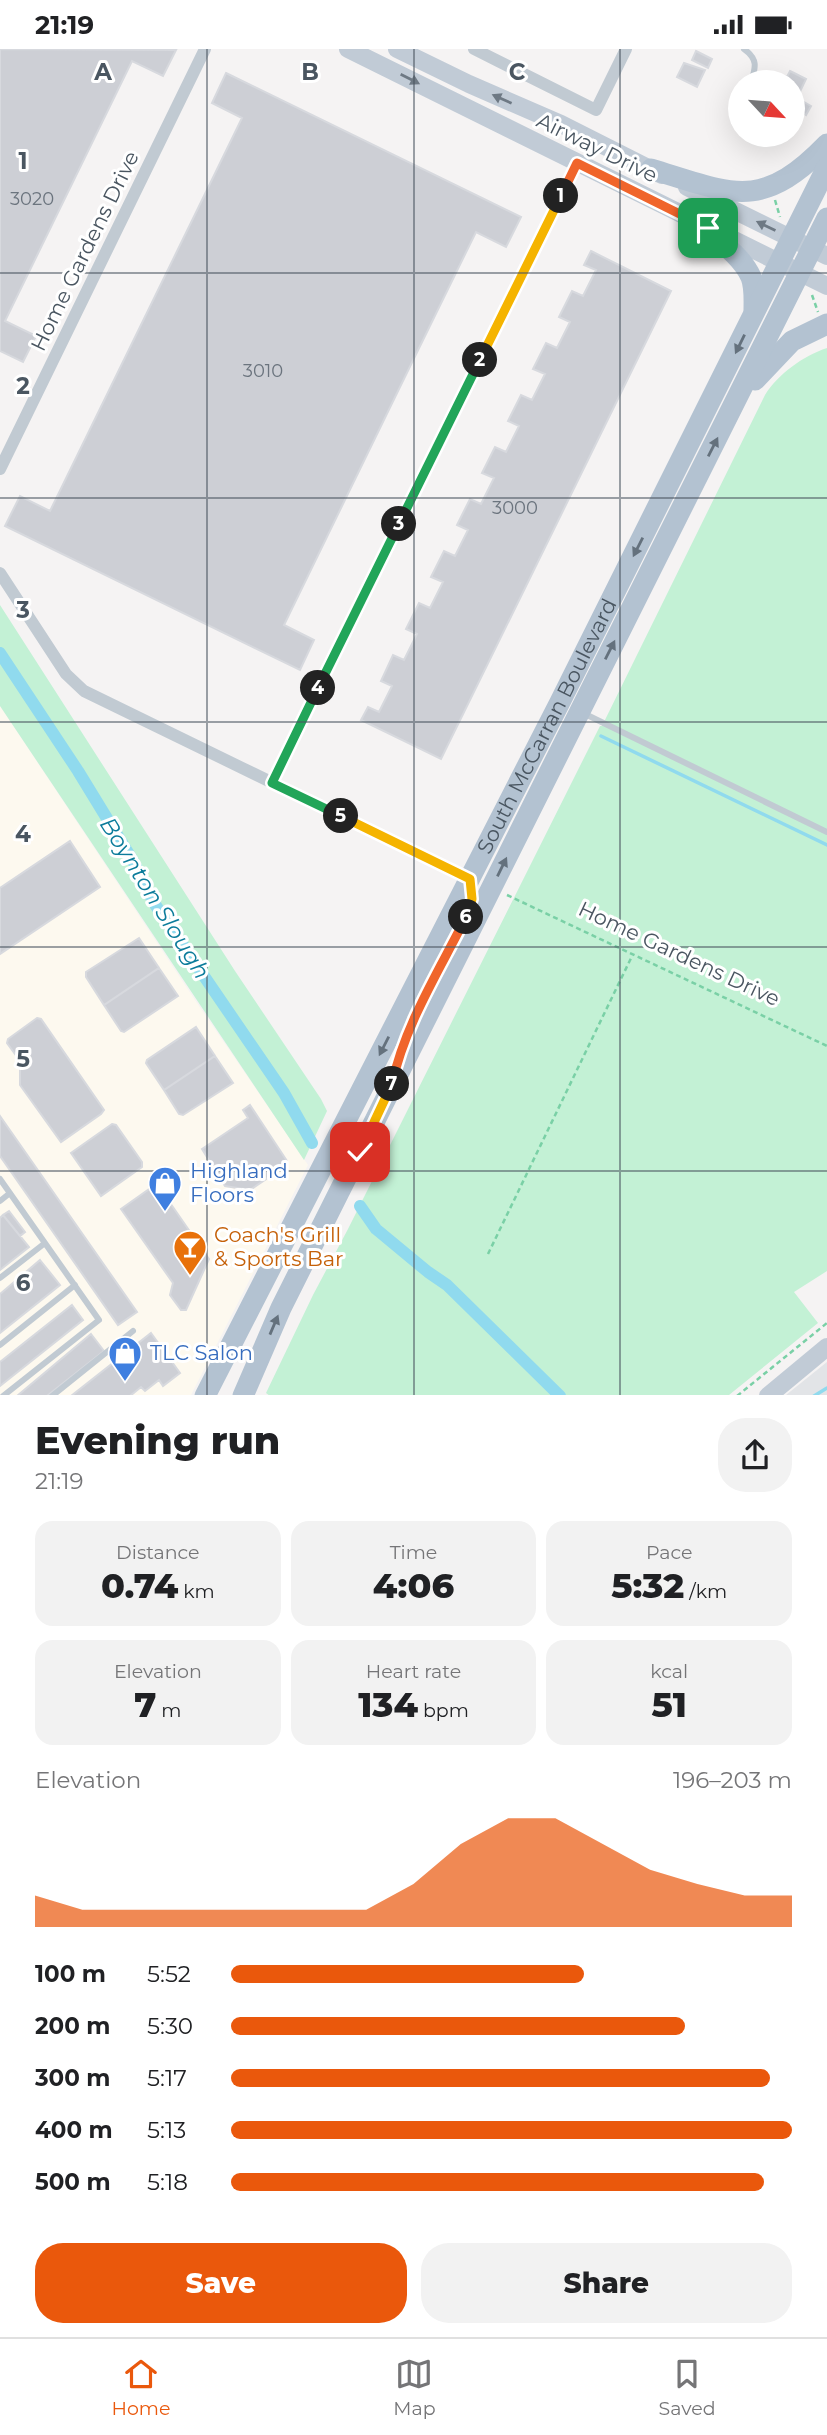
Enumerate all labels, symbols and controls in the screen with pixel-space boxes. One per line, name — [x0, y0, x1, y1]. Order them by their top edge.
text: 21:19 — [35, 9, 94, 41]
text: A — [93, 58, 112, 86]
text: B — [301, 58, 319, 86]
text: C — [509, 58, 526, 86]
north arrow — [728, 70, 805, 147]
map controls — [728, 70, 805, 147]
one-way arrow — [400, 73, 420, 85]
one-way arrow — [492, 93, 512, 105]
street label: Airway Drive — [533, 108, 662, 188]
text: 1 — [18, 147, 28, 175]
street label: Home Gardens Drive — [25, 147, 144, 355]
pin: 1 — [544, 179, 578, 213]
text: 1 — [557, 184, 564, 207]
house number: 3020 — [10, 188, 54, 210]
pin — [678, 198, 738, 258]
icon: arrive — [689, 209, 727, 247]
one-way arrow — [756, 220, 776, 231]
one-way arrow — [734, 334, 745, 354]
pin: 2 — [462, 343, 498, 377]
text: 2 — [474, 348, 485, 371]
house number: 3010 — [243, 360, 283, 382]
text: 2 — [16, 372, 30, 400]
one-way arrow — [707, 437, 718, 457]
house number: 3000 — [492, 497, 538, 519]
pin: 3 — [382, 507, 416, 541]
text: 3 — [393, 512, 404, 535]
one-way arrow — [632, 537, 643, 557]
street label: South McCarran Boulevard — [472, 594, 622, 858]
text: 3 — [15, 596, 30, 624]
one-way arrow — [605, 640, 616, 660]
pin: 4 — [300, 671, 336, 705]
text: 4 — [311, 676, 324, 699]
pin: 5 — [324, 799, 358, 833]
text: 5 — [335, 804, 346, 827]
water label: Boynton Slough — [94, 812, 216, 984]
text: 4 — [15, 820, 31, 848]
one-way arrow — [496, 857, 507, 877]
street label: Home Gardens Drive — [575, 896, 784, 1011]
pin: 6 — [448, 899, 484, 935]
text: 6 — [459, 905, 472, 928]
one-way arrow — [378, 1036, 389, 1056]
text: 5 — [16, 1045, 30, 1073]
pin: 7 — [374, 1067, 410, 1101]
text: 7 — [386, 1072, 397, 1095]
pin — [330, 1122, 390, 1182]
icon: check — [341, 1133, 379, 1171]
place label: Highland Floors — [190, 1158, 288, 1207]
shop icon: Highland Floors — [146, 1164, 184, 1213]
place label: Coach's Grill & Sports Bar — [214, 1222, 344, 1271]
bar icon: Coach's Grill & Sports Bar — [171, 1228, 209, 1277]
text: 6 — [16, 1269, 31, 1297]
one-way arrow — [269, 1314, 280, 1335]
shop icon: TLC Salon — [106, 1334, 144, 1383]
place label: TLC Salon — [150, 1340, 253, 1365]
text: Evening run — [35, 1417, 280, 1464]
button: share — [718, 1418, 792, 1492]
text: 21:19 — [35, 1467, 84, 1495]
text: Distance — [116, 1541, 200, 1564]
text: Time — [390, 1541, 437, 1564]
text: Pace — [646, 1541, 692, 1564]
text: 0.74 — [101, 1564, 178, 1607]
text: 4:06 — [373, 1564, 454, 1607]
text: 5:32 — [611, 1564, 684, 1607]
text: km — [178, 1580, 215, 1603]
text: /km — [684, 1580, 727, 1603]
text: Elevation — [114, 1660, 202, 1683]
text: Heart rate — [366, 1660, 461, 1683]
text: kcal — [650, 1660, 688, 1683]
text: 7 — [134, 1683, 156, 1726]
text: 134 — [358, 1683, 418, 1726]
text: 51 — [651, 1683, 687, 1726]
text: m — [156, 1699, 181, 1722]
text: bpm — [418, 1699, 469, 1722]
text: Elevation — [35, 1766, 141, 1794]
text: 196–203 m — [673, 1766, 792, 1794]
text: 100 m — [35, 1960, 106, 1988]
text: 5:52 — [147, 1960, 191, 1988]
text: 200 m — [35, 2012, 110, 2040]
text: 5:30 — [147, 2012, 193, 2040]
text: 300 m — [35, 2064, 111, 2092]
text: 5:17 — [147, 2064, 187, 2092]
text: 400 m — [35, 2116, 113, 2144]
text: 5:13 — [147, 2116, 186, 2144]
text: 500 m — [35, 2168, 111, 2196]
text: 5:18 — [147, 2168, 188, 2196]
button: Save — [35, 2243, 407, 2323]
button: Share — [421, 2243, 792, 2323]
tab: Home — [111, 2355, 170, 2420]
tab: Map — [393, 2355, 436, 2420]
tab: Saved — [658, 2355, 716, 2420]

